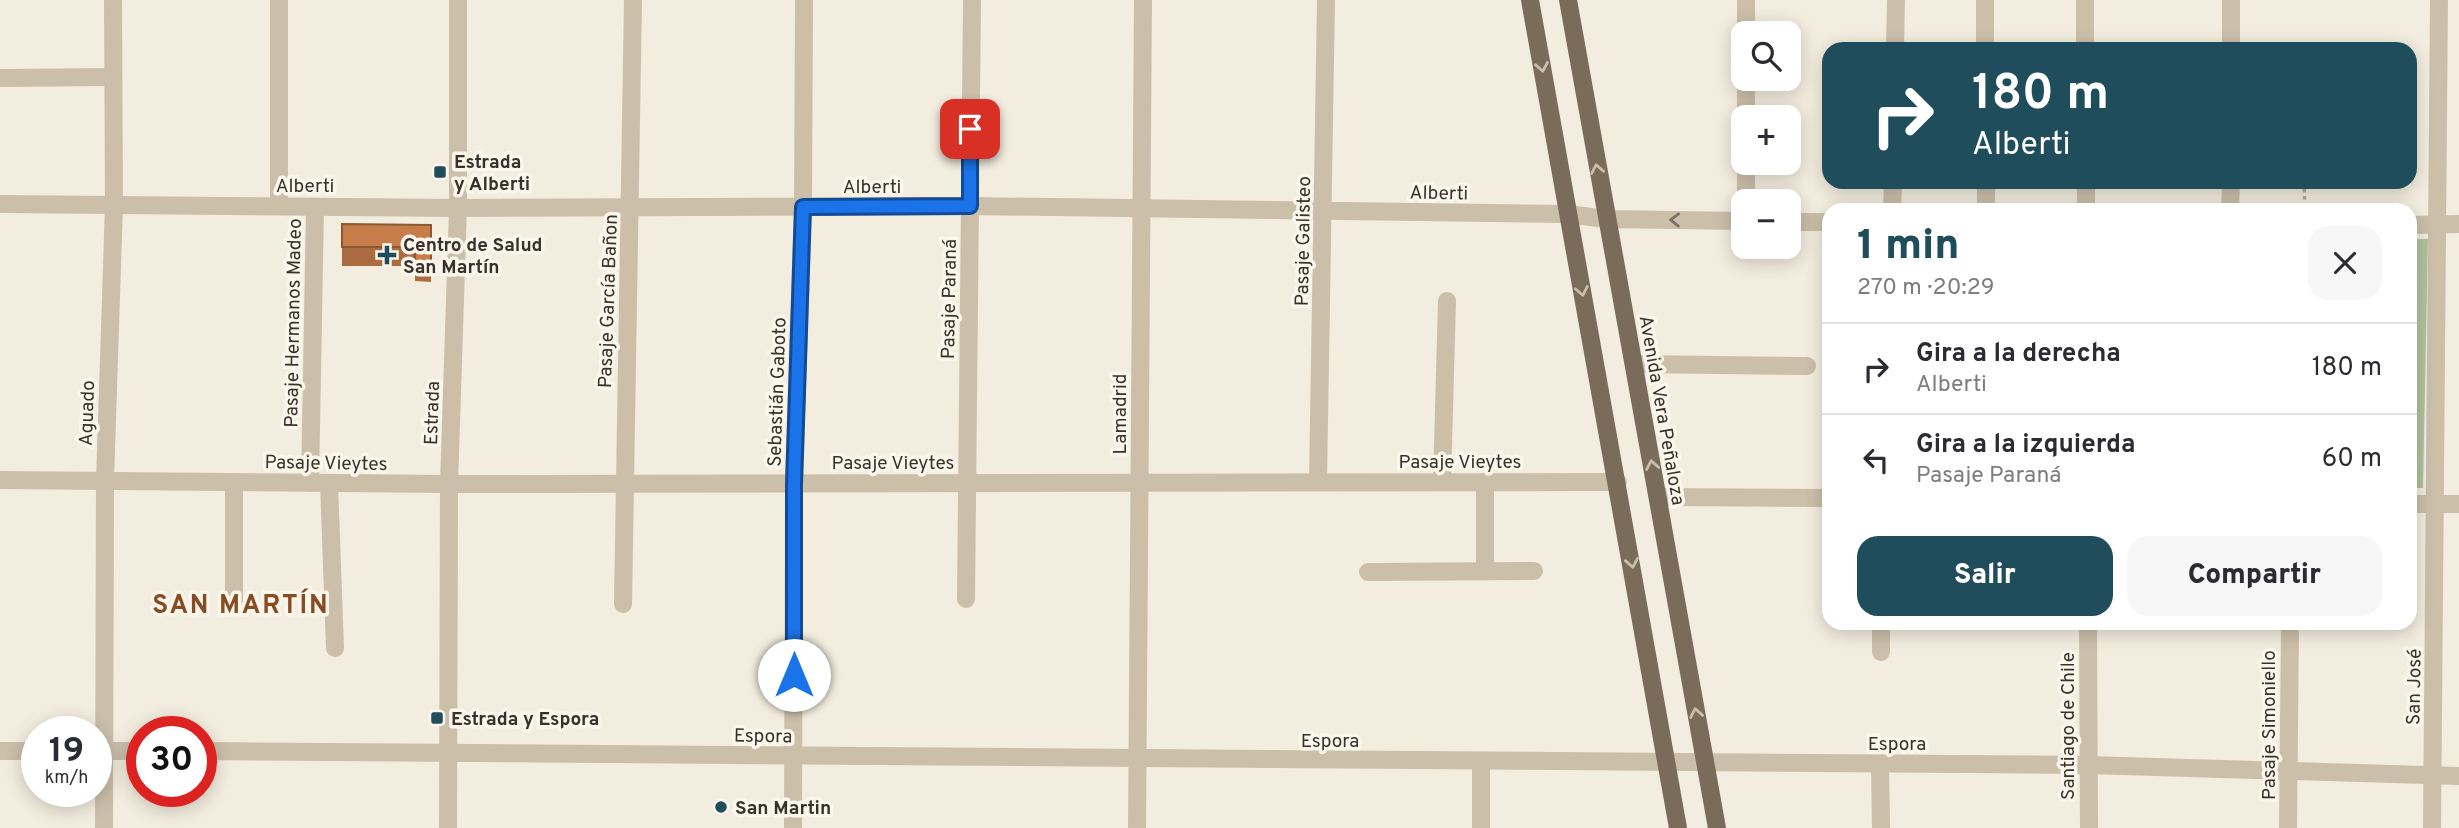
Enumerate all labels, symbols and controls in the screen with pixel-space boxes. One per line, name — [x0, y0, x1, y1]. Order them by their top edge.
map controls — [1731, 21, 1801, 259]
button: search — [1731, 21, 1801, 91]
one-way arrow — [1534, 61, 1549, 73]
text: 180 m — [1972, 65, 2109, 127]
icon: right — [1857, 70, 1948, 161]
pin — [940, 99, 1000, 159]
button: + — [1731, 105, 1801, 175]
icon: arrive — [951, 110, 989, 148]
text: Alberti — [1972, 126, 2071, 166]
place label: Estrada y Alberti — [454, 151, 530, 197]
one-way arrow — [1591, 163, 1606, 175]
marker: Estrada y Alberti — [432, 164, 448, 180]
street label: Alberti — [276, 175, 334, 199]
street label: Alberti — [843, 176, 901, 200]
street label: Pasaje Galisteo — [1291, 176, 1317, 306]
street label: Alberti — [1409, 181, 1468, 207]
button: − — [1731, 189, 1801, 259]
one-way arrow — [1669, 212, 1680, 228]
street label: Pasaje García Bañon — [594, 214, 624, 389]
street label: Pasaje Hermanos Madeo — [280, 218, 308, 428]
text: 1 min — [1857, 221, 1960, 274]
button: close — [2308, 226, 2382, 300]
place label: Centro de Salud San Martín — [403, 234, 542, 280]
street label: Pasaje Paraná — [937, 239, 963, 359]
marker: Centro de Salud San Martín — [377, 245, 397, 265]
text: 270 m · 20:29 — [1857, 274, 1994, 303]
one-way arrow — [1574, 285, 1589, 297]
street label: Avenida Vera Peñaloza — [1633, 314, 1690, 507]
street label: Sebastián Gaboto — [763, 317, 793, 467]
text: Gira a la derecha — [1916, 338, 2121, 371]
icon: right — [1857, 350, 1895, 388]
text: 180 m — [2312, 352, 2382, 385]
text: Alberti — [1916, 371, 1987, 400]
street label: Lamadrid — [1109, 374, 1133, 454]
street label: Aguado — [75, 380, 101, 446]
street label: Estrada — [420, 381, 446, 446]
text: Gira a la izquierda — [1916, 429, 2135, 462]
icon: left — [1857, 441, 1895, 479]
text: 60 m — [2322, 443, 2382, 476]
street label: Pasaje Vieytes — [264, 451, 388, 477]
street label: Pasaje Vieytes — [1399, 451, 1521, 475]
street label: Pasaje Vieytes — [832, 452, 954, 476]
one-way arrow — [1645, 459, 1660, 470]
text: Pasaje Paraná — [1916, 462, 2061, 491]
button: Salir — [1857, 536, 2113, 616]
button: Compartir — [2127, 536, 2382, 616]
one-way arrow — [1624, 557, 1639, 569]
district label: SAN MARTÍN — [152, 588, 330, 623]
position arrow — [757, 638, 831, 712]
street label: San José — [2402, 649, 2428, 725]
street label: Pasaje Simoniello — [2258, 650, 2282, 800]
street label: Santiago de Chile — [2057, 652, 2081, 800]
one-way arrow — [1689, 707, 1704, 719]
place label: Estrada y Espora — [451, 708, 599, 732]
marker: Estrada y Espora — [429, 710, 445, 726]
speed limit sign: 30 — [126, 716, 217, 807]
street label: Espora — [734, 724, 792, 750]
text: 19 — [49, 730, 84, 774]
street label: Espora — [1301, 730, 1359, 754]
street label: Espora — [1868, 733, 1926, 757]
text: km/h — [45, 767, 88, 790]
place label: San Martin — [735, 797, 831, 821]
marker: San Martin — [713, 799, 729, 815]

